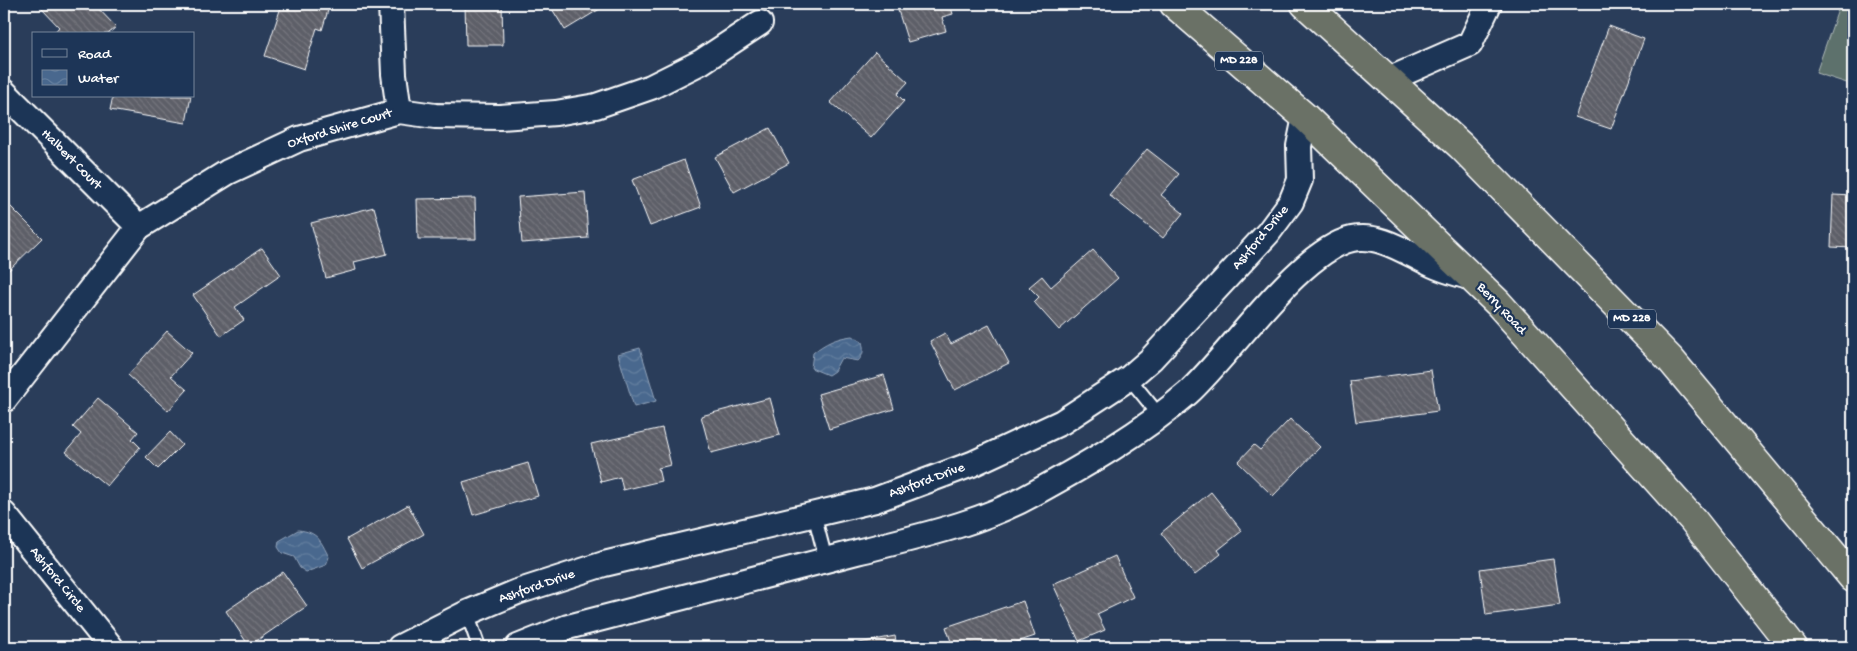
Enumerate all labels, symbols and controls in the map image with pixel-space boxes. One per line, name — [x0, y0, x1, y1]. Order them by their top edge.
legend — [32, 32, 195, 98]
text: Road — [78, 46, 112, 64]
road number: MD 228 — [1215, 51, 1263, 70]
text: Water — [78, 70, 120, 88]
street label: Oxford Shire Court — [286, 105, 396, 153]
street label: Halbert Court — [37, 126, 106, 195]
street label: Ashford Drive — [1229, 202, 1294, 274]
street label: Berry Road — [1472, 279, 1531, 340]
road number: MD 228 — [1608, 310, 1656, 328]
street label: Ashford Drive — [887, 459, 968, 503]
street label: Ashford Circle — [25, 544, 89, 617]
street label: Ashford Drive — [497, 566, 578, 608]

